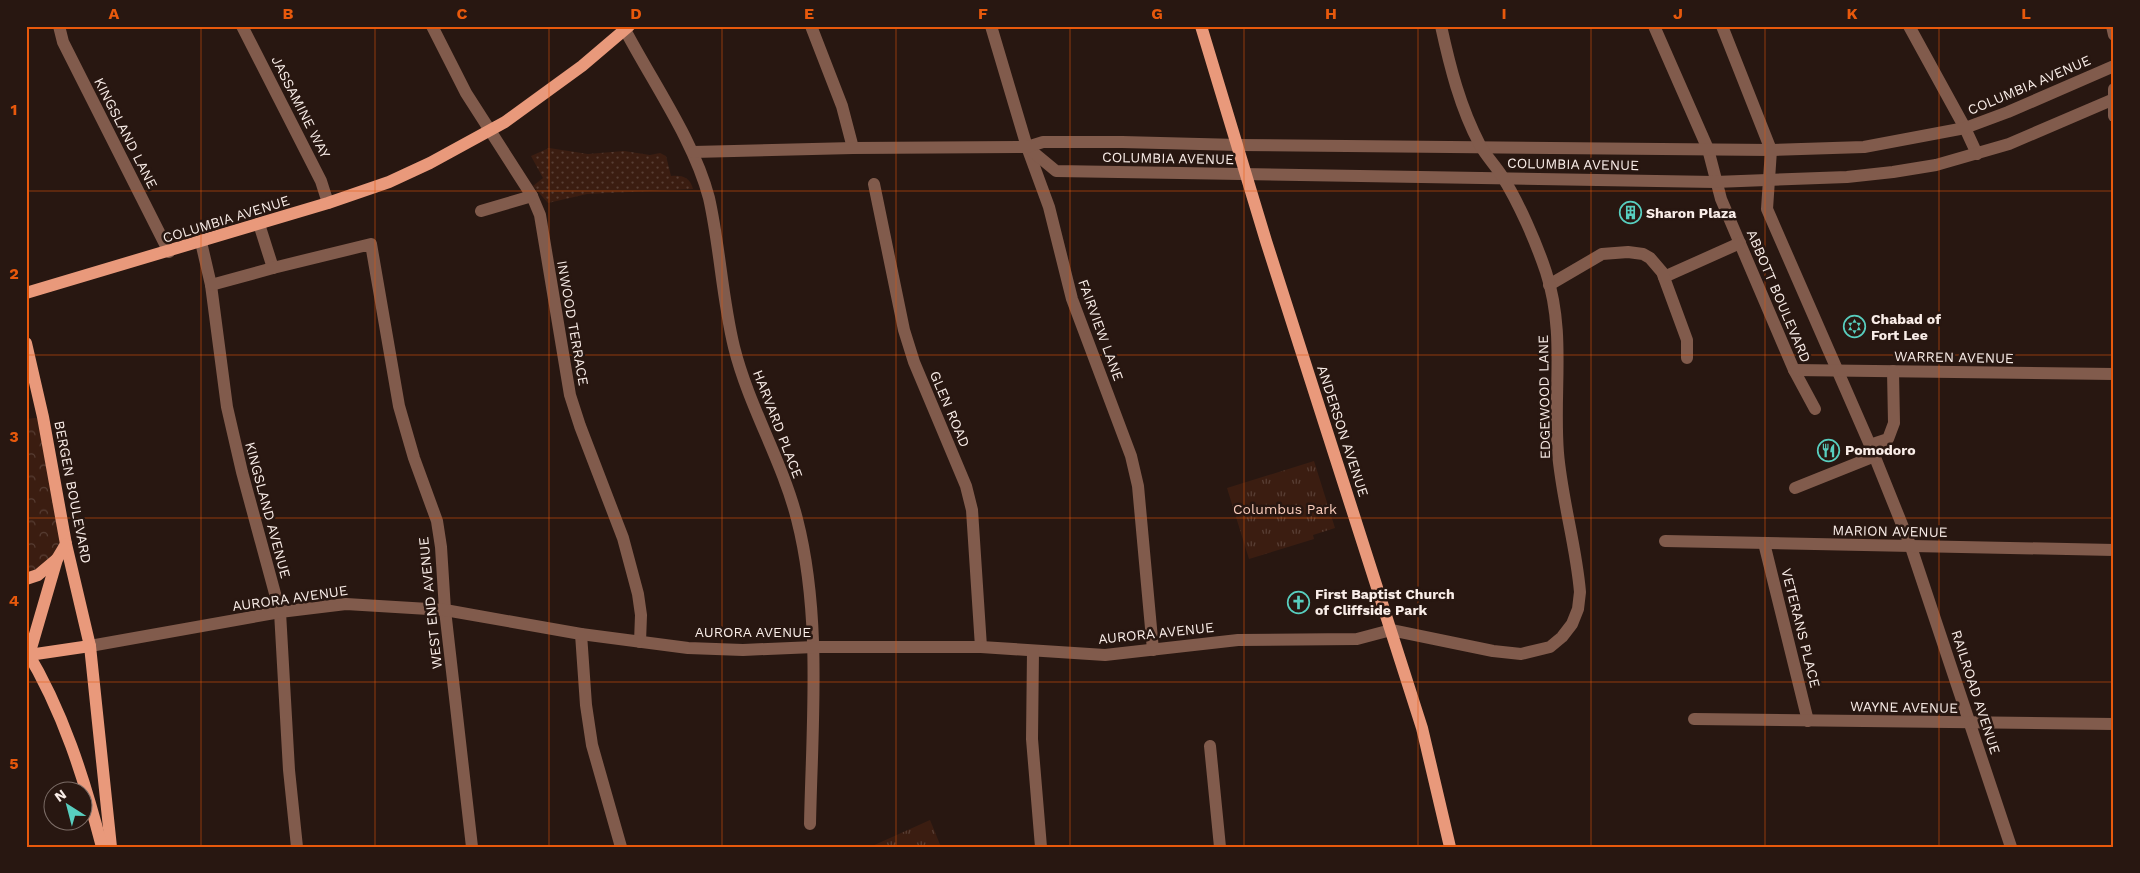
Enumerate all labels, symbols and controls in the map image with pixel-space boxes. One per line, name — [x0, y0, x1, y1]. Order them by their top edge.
text: A — [109, 4, 120, 23]
text: B — [283, 4, 294, 23]
text: C — [457, 4, 468, 23]
text: D — [630, 4, 642, 23]
text: E — [804, 4, 814, 23]
text: F — [978, 4, 988, 23]
text: G — [1151, 4, 1163, 23]
text: H — [1325, 4, 1337, 23]
text: I — [1501, 4, 1507, 23]
text: J — [1673, 4, 1683, 23]
text: K — [1846, 4, 1858, 23]
text: L — [2021, 4, 2031, 23]
street label: COLUMBIA AVENUE — [1965, 52, 2093, 118]
street label: JASSAMINE WAY — [268, 53, 334, 161]
street label: KINGSLAND LANE — [91, 75, 161, 191]
text: 1 — [11, 100, 17, 119]
street label: COLUMBIA AVENUE — [1102, 149, 1234, 167]
street label: COLUMBIA AVENUE — [1507, 155, 1639, 173]
street label: COLUMBIA AVENUE — [161, 192, 291, 246]
building icon: Sharon Plaza — [1618, 201, 1642, 225]
place label: Sharon Plaza — [1646, 205, 1737, 221]
street label: ABBOTT BOULEVARD — [1744, 227, 1814, 365]
street label: INWOOD TERRACE — [554, 259, 592, 387]
text: 2 — [9, 264, 19, 283]
street label: FAIRVIEW LANE — [1075, 277, 1127, 383]
place label: Chabad of Fort Lee — [1871, 311, 1941, 343]
synagogue icon: Chabad of Fort Lee — [1843, 315, 1867, 339]
street label: EDGEWOOD LANE — [1535, 335, 1553, 459]
street label: WARREN AVENUE — [1894, 348, 2014, 366]
street label: ANDERSON AVENUE — [1314, 363, 1372, 499]
street label: HARVARD PLACE — [750, 368, 806, 480]
street label: GLEN ROAD — [927, 368, 973, 450]
street label: BERGEN BOULEVARD — [51, 419, 95, 565]
text: 3 — [9, 427, 19, 446]
restaurant icon: Pomodoro — [1817, 438, 1841, 462]
street label: KINGSLAND AVENUE — [242, 440, 294, 580]
place label: Pomodoro — [1845, 442, 1916, 458]
park label: Columbus Park — [1233, 501, 1337, 517]
street label: MARION AVENUE — [1832, 522, 1948, 540]
street label: WEST END AVENUE — [415, 536, 445, 670]
street label: VETERANS PLACE — [1778, 567, 1824, 689]
street label: AURORA AVENUE — [231, 582, 349, 614]
place label: First Baptist Church of Cliffside Park — [1315, 586, 1455, 618]
church icon: First Baptist Church of Cliffside Park — [1287, 590, 1311, 614]
text: 4 — [9, 591, 19, 610]
street label: AURORA AVENUE — [1097, 619, 1215, 647]
street label: AURORA AVENUE — [695, 624, 811, 640]
street label: RAILROAD AVENUE — [1948, 628, 2004, 756]
street label: WAYNE AVENUE — [1850, 698, 1958, 716]
text: 5 — [9, 754, 19, 773]
north arrow — [42, 780, 92, 830]
text: N — [51, 786, 69, 805]

